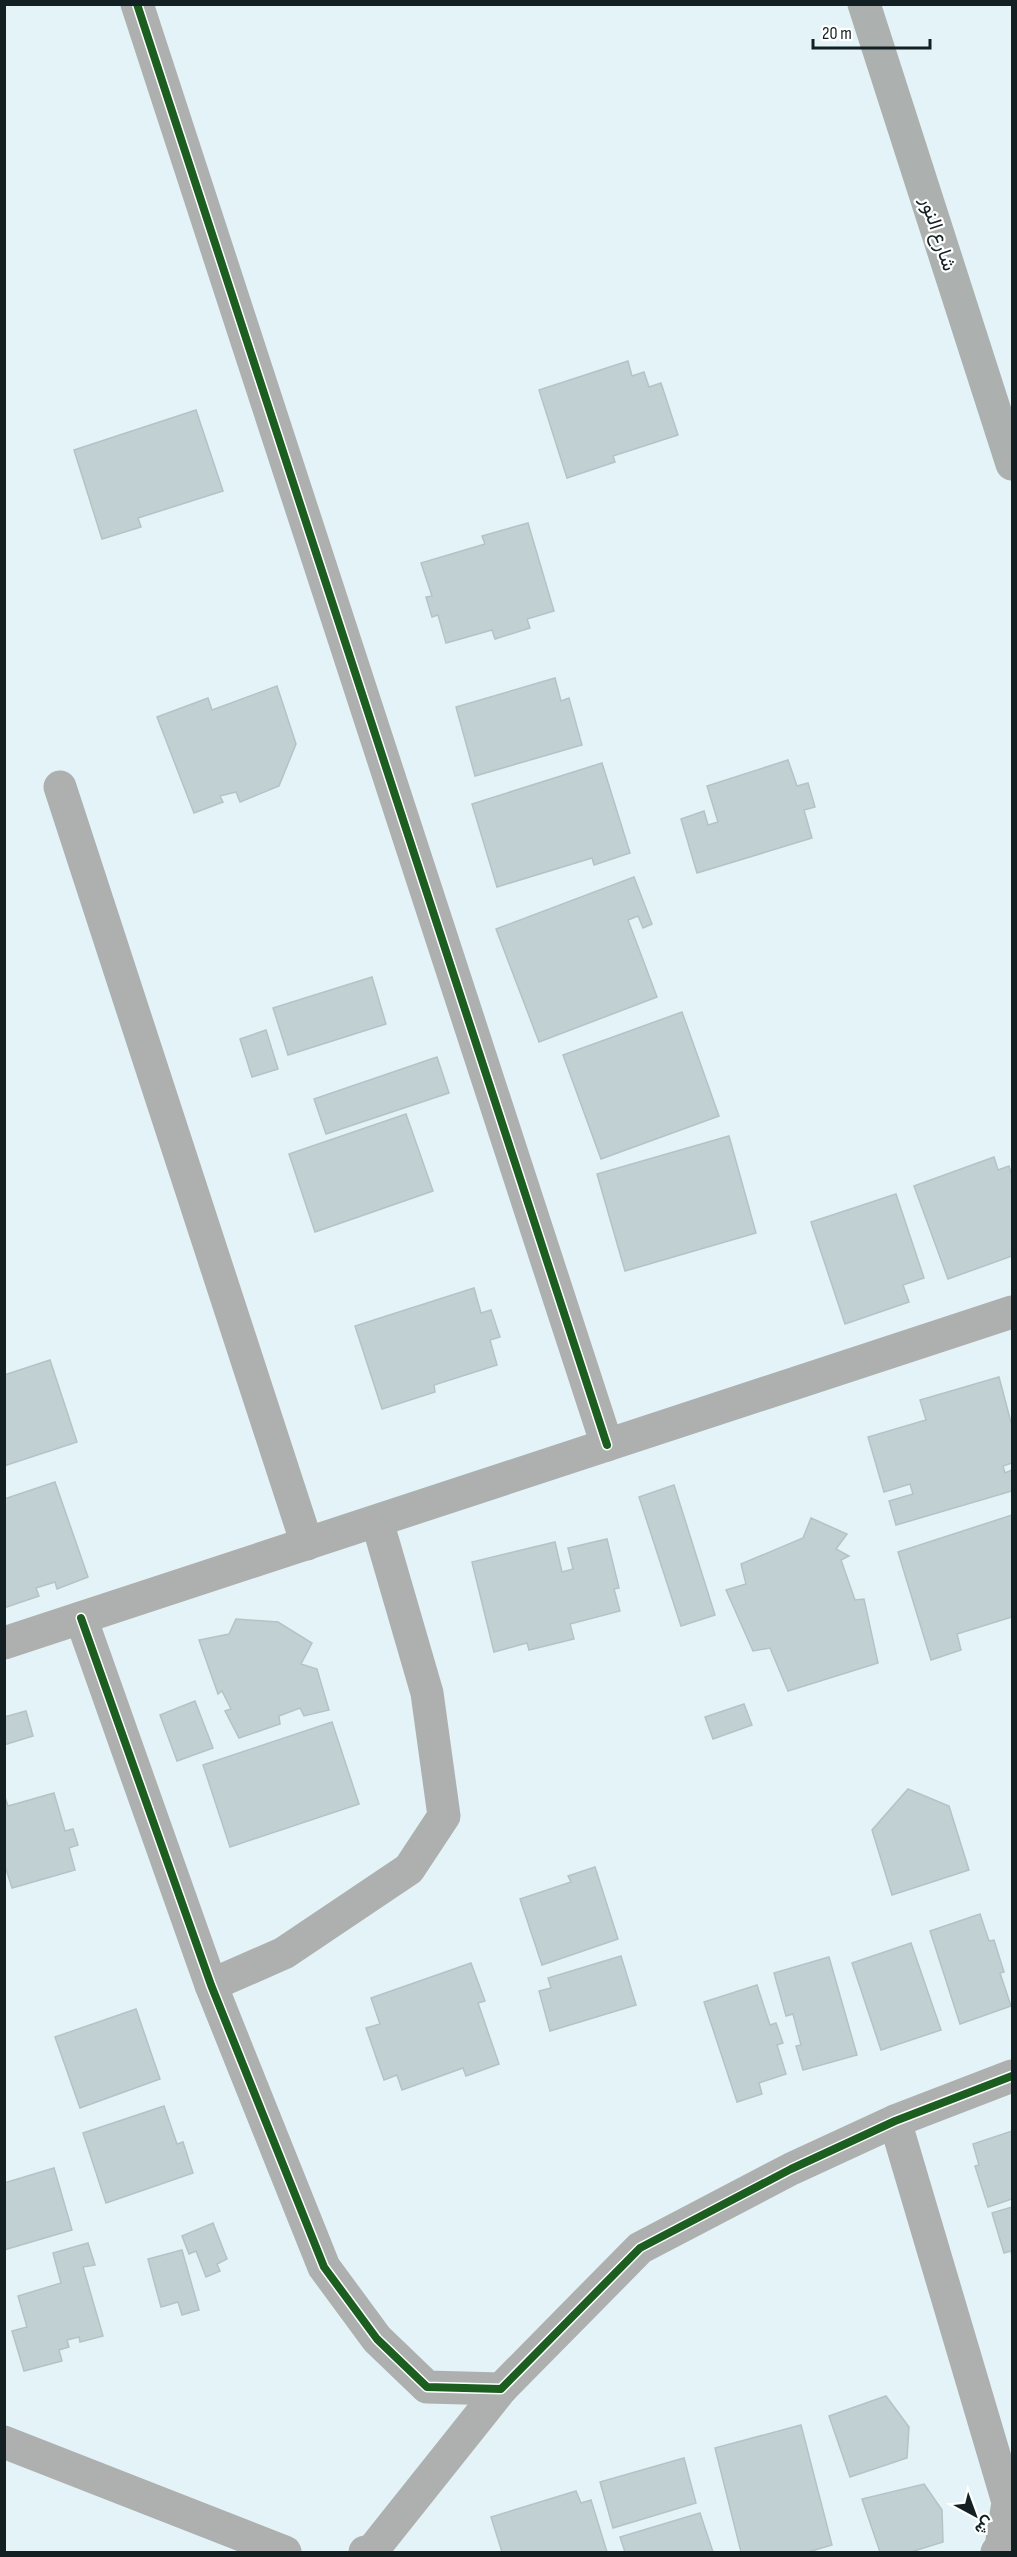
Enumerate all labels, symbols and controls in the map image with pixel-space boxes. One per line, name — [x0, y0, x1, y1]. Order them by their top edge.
scale bar — [813, 12, 930, 50]
text: 20 m — [822, 23, 852, 44]
street label: شارع النور — [914, 193, 961, 274]
north arrow — [945, 2485, 1005, 2545]
text: ش — [970, 2512, 997, 2539]

